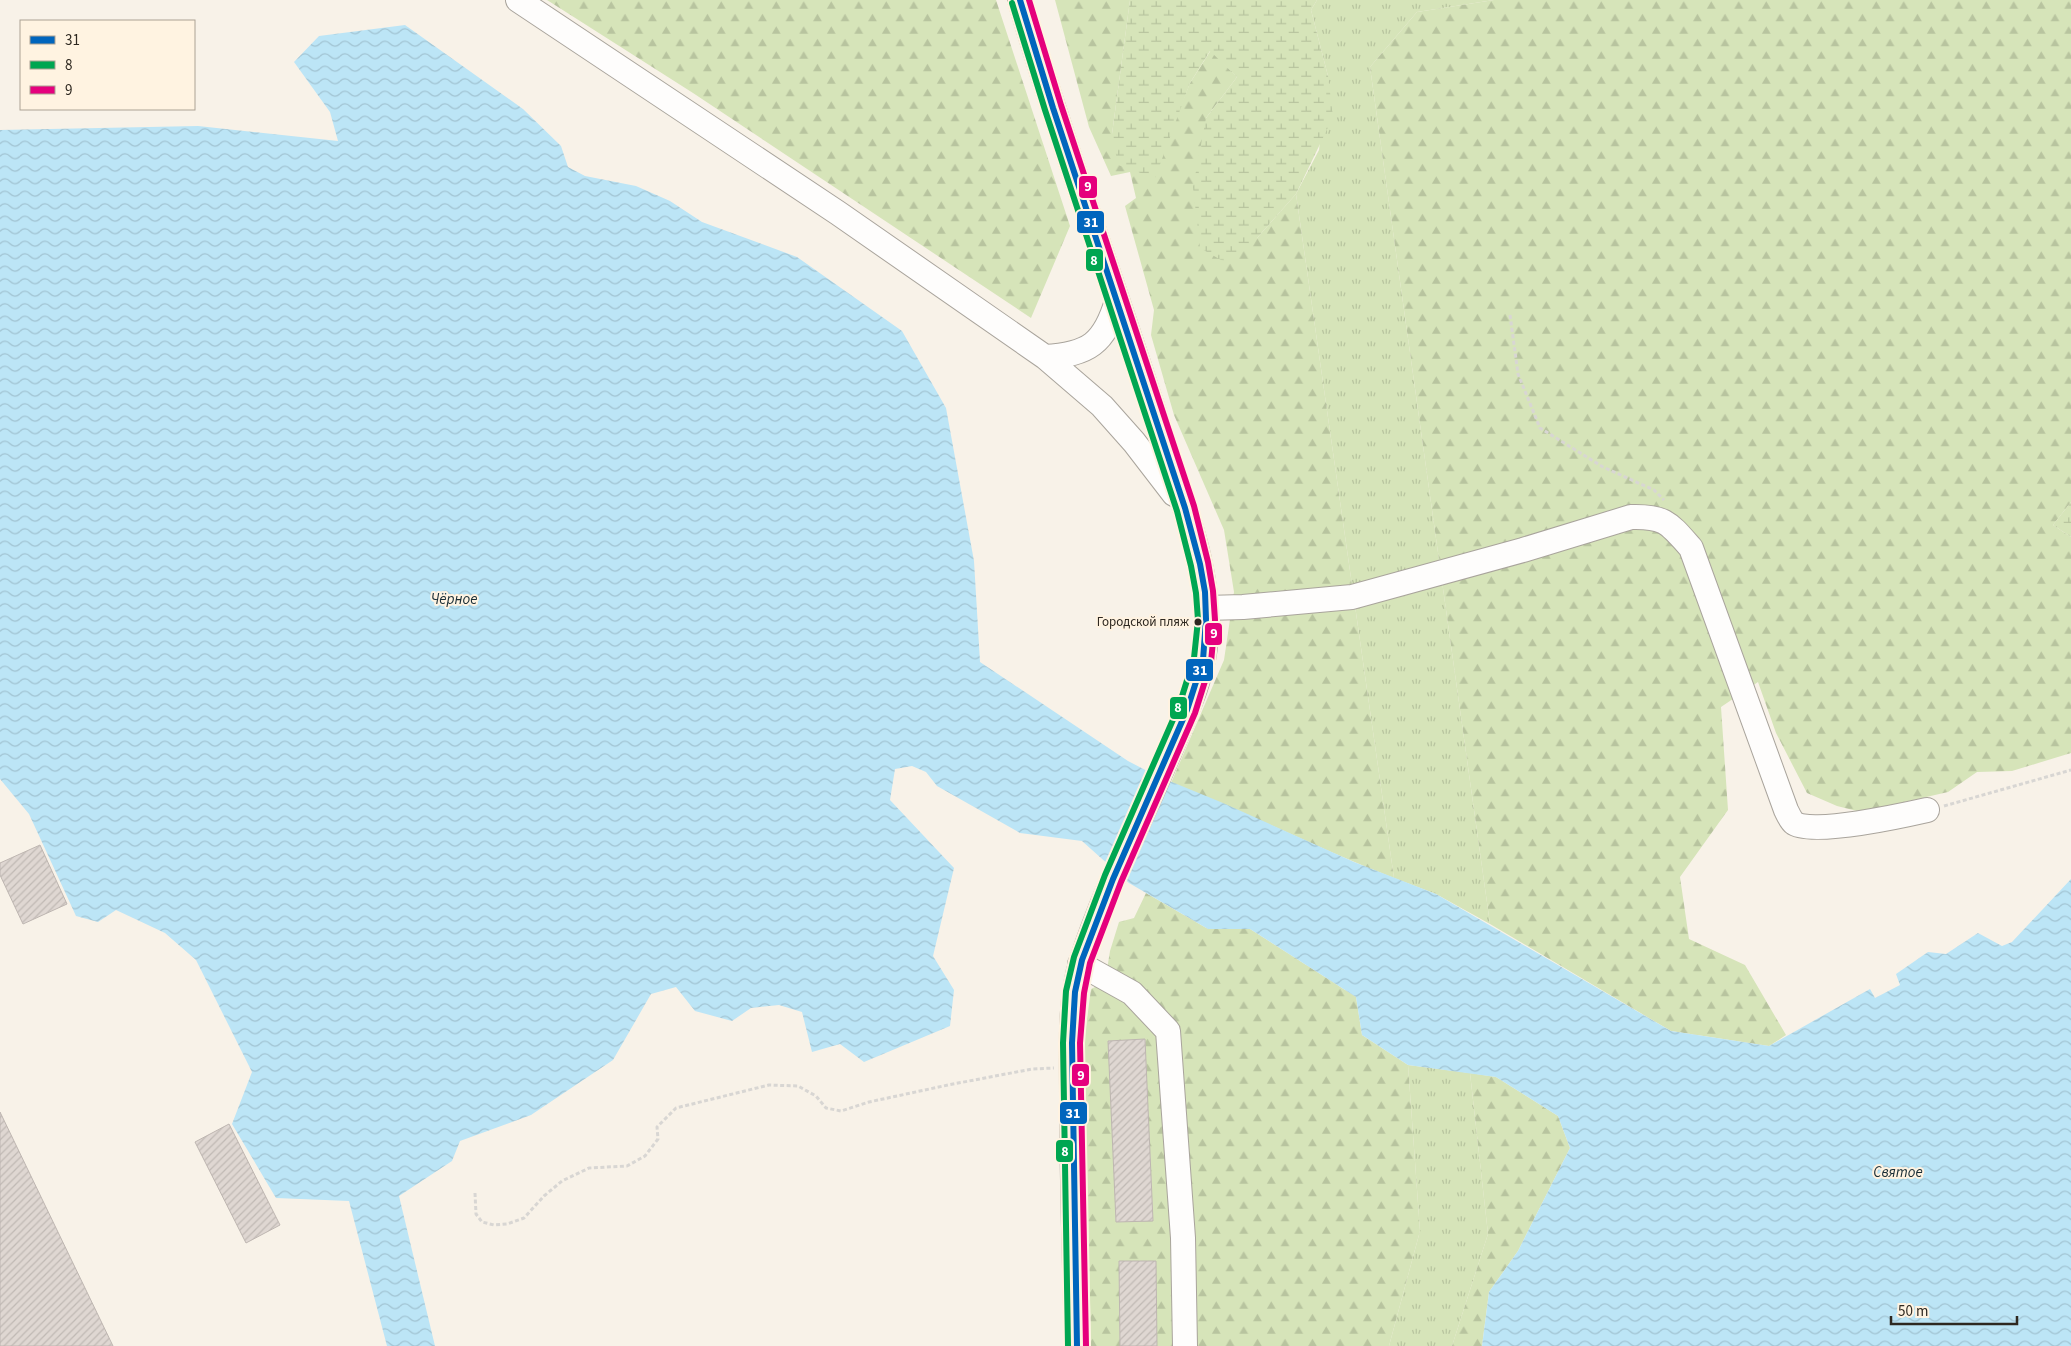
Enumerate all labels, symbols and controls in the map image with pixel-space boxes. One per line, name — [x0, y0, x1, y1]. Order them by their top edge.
legend — [20, 20, 195, 110]
text: 31 — [65, 30, 80, 51]
text: 8 — [65, 55, 72, 76]
text: 9 — [65, 80, 72, 101]
line badge: 9 — [1078, 175, 1098, 199]
text: 9 — [1084, 177, 1092, 197]
line badge: 31 — [1076, 210, 1105, 234]
text: 31 — [1084, 213, 1098, 233]
line badge: 8 — [1085, 248, 1104, 272]
text: 8 — [1090, 251, 1098, 271]
water label: Чёрное — [431, 589, 477, 610]
place label: Городской пляж — [1097, 613, 1189, 631]
marker: Городской пляж — [1193, 617, 1203, 627]
line badge: 9 — [1204, 622, 1223, 646]
text: 9 — [1210, 624, 1218, 644]
line badge: 31 — [1185, 658, 1214, 682]
text: 31 — [1193, 661, 1207, 681]
line badge: 8 — [1169, 696, 1188, 720]
text: 8 — [1174, 698, 1182, 718]
line badge: 9 — [1071, 1063, 1090, 1087]
text: 9 — [1077, 1066, 1085, 1086]
line badge: 31 — [1059, 1101, 1088, 1125]
text: 31 — [1066, 1104, 1080, 1124]
line badge: 8 — [1055, 1139, 1074, 1163]
text: 8 — [1061, 1142, 1069, 1162]
water label: Святое — [1873, 1162, 1923, 1183]
scale bar — [1891, 1294, 2017, 1326]
text: 50 m — [1898, 1301, 1928, 1322]

